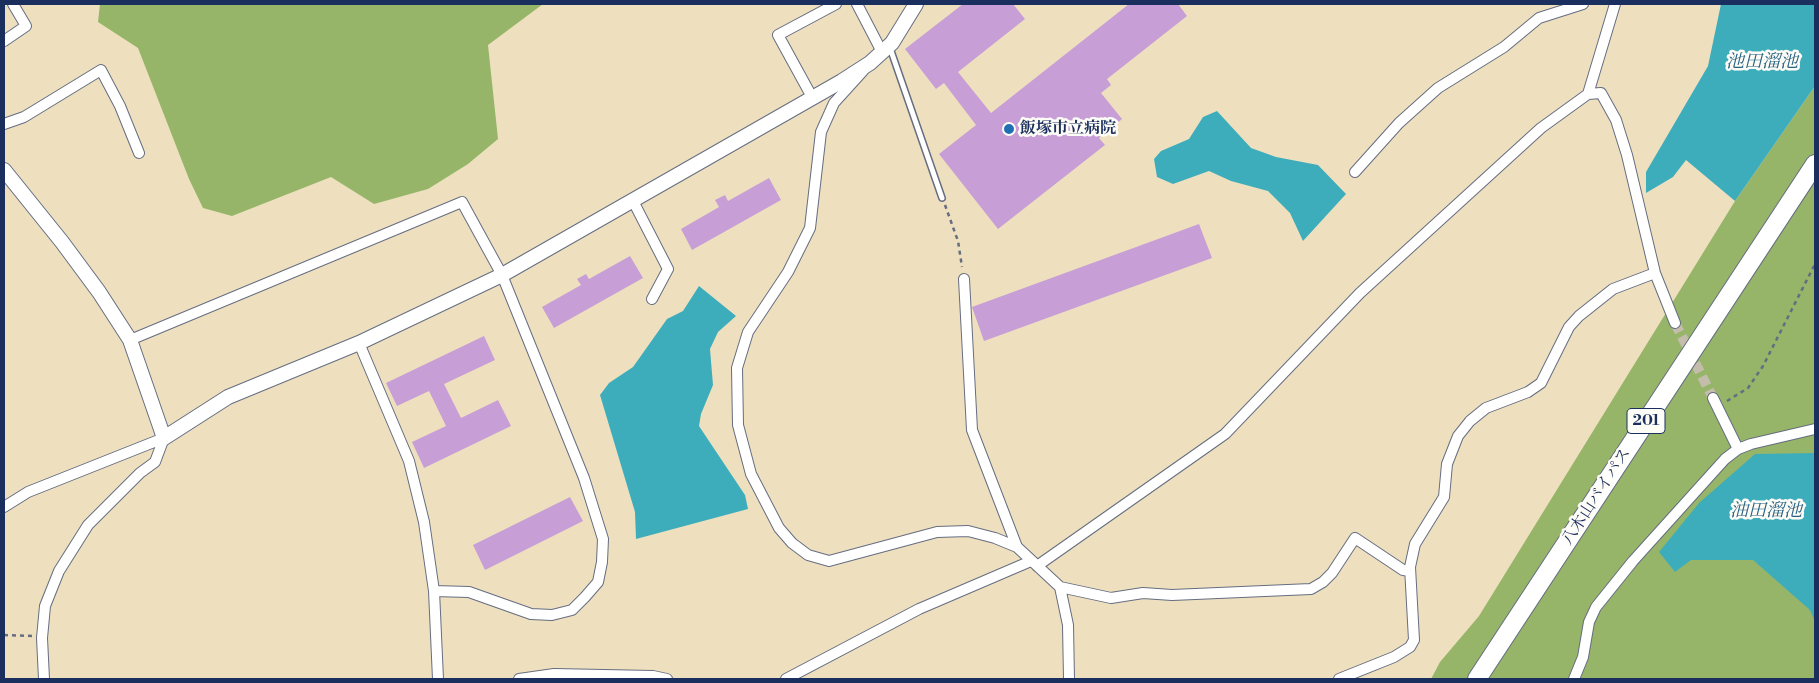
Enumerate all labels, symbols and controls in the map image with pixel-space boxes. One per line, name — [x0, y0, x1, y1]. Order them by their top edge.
water label: 池田溜池 — [1726, 52, 1798, 74]
place label: 飯塚市立病院 — [1020, 119, 1116, 139]
marker: 飯塚市立病院 — [1002, 122, 1016, 136]
road number: 201 — [1627, 408, 1665, 434]
street label: 八木山バイパス — [1558, 445, 1636, 549]
water label: 油田溜池 — [1730, 501, 1802, 523]

